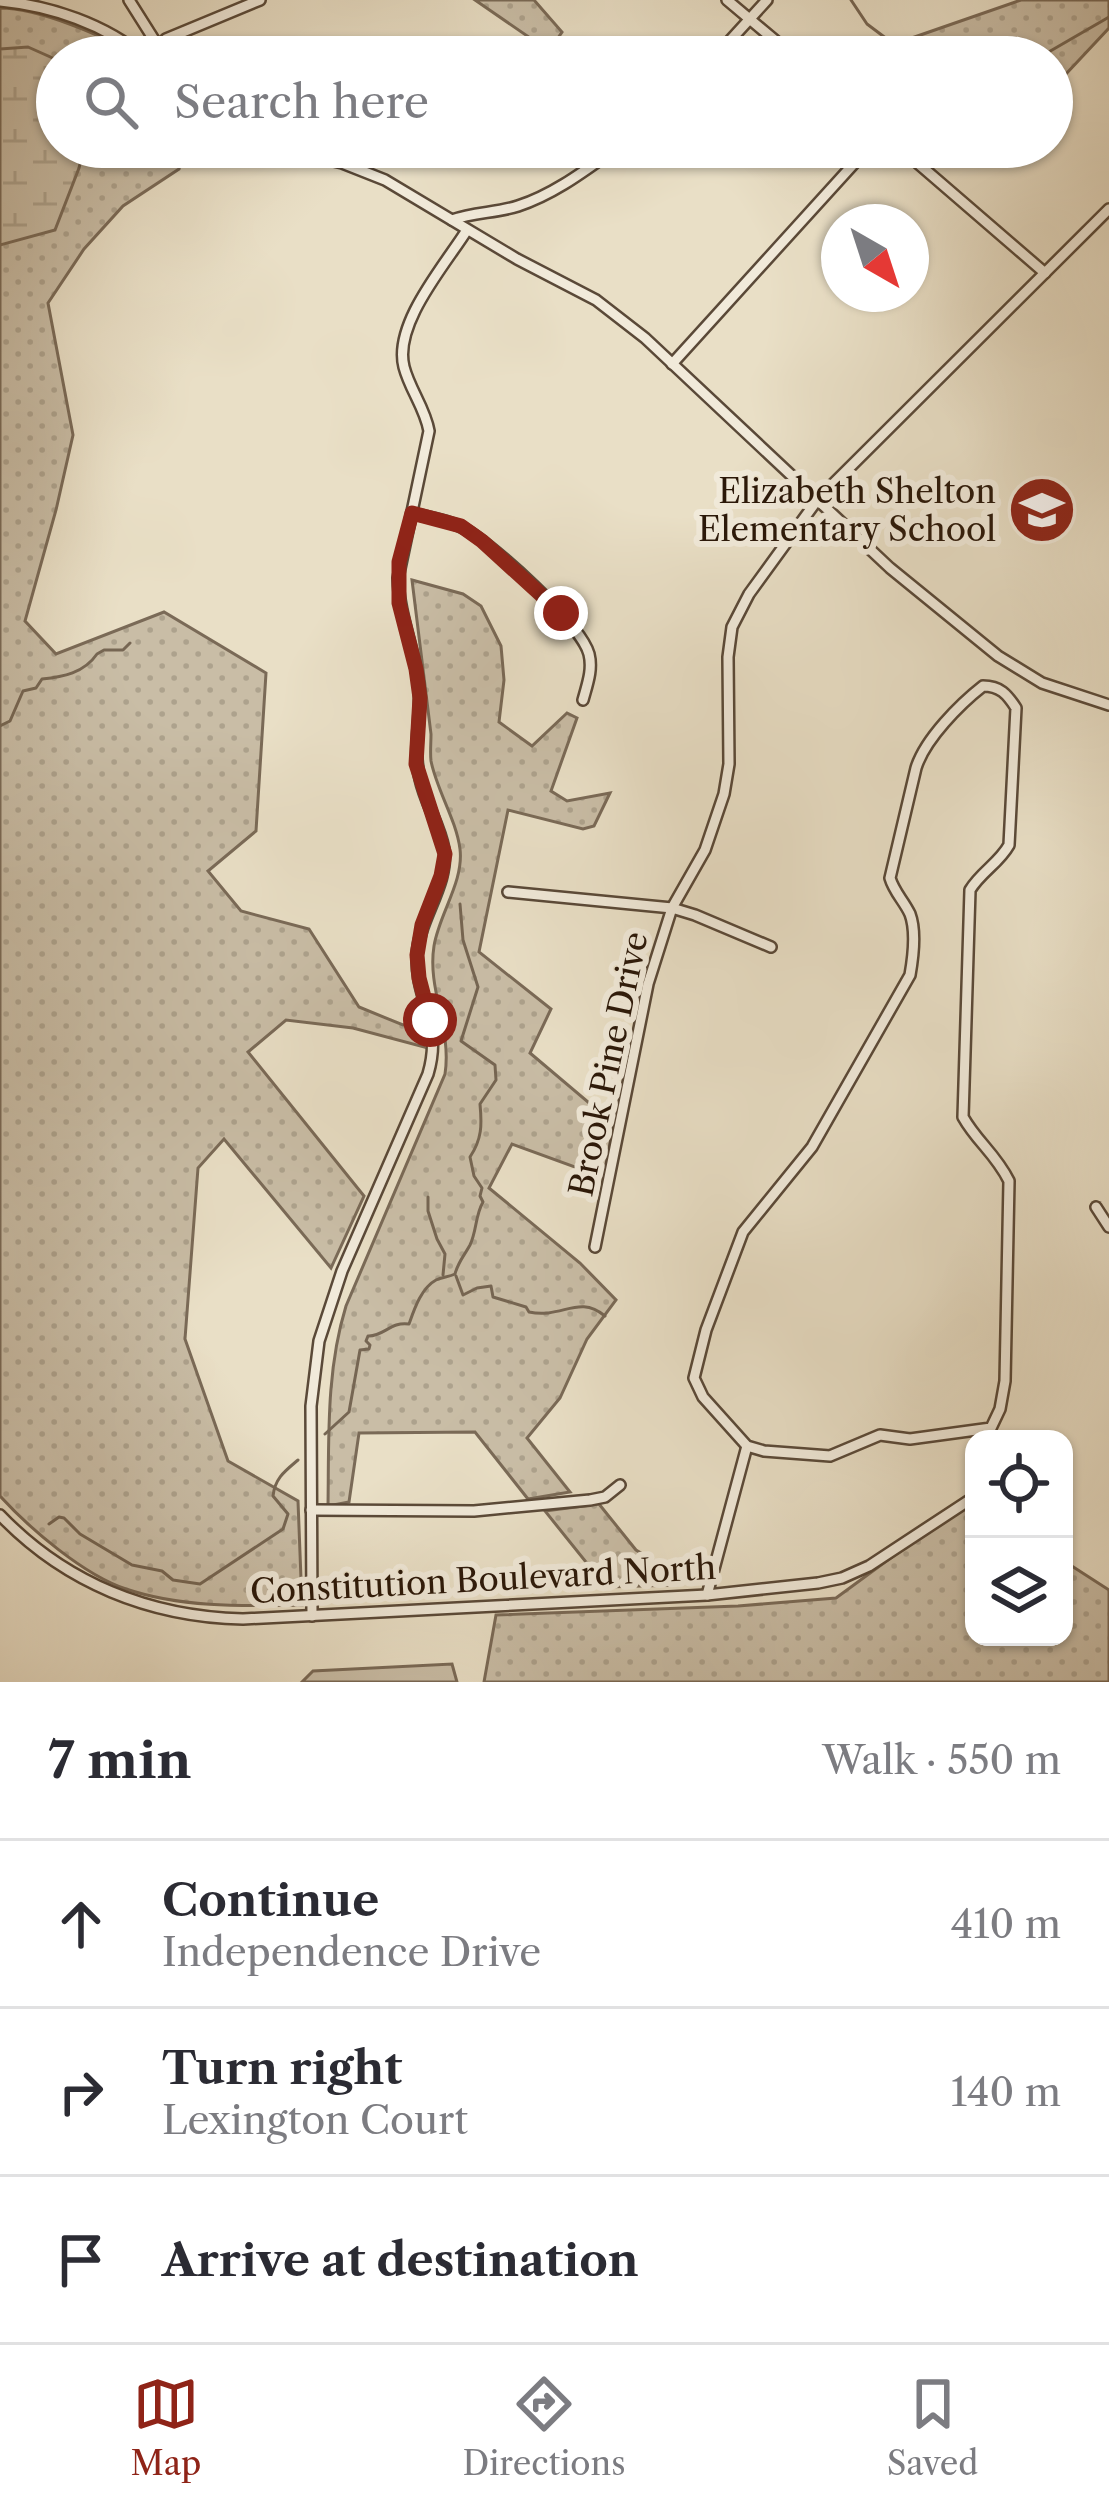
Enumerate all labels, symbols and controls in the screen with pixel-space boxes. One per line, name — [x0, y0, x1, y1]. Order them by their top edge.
search box — [36, 36, 1073, 168]
icon: search — [78, 69, 144, 135]
text: Search here — [174, 74, 429, 130]
north arrow — [821, 204, 929, 312]
place label: Elizabeth Shelton Elementary School — [698, 471, 996, 550]
school or university icon: Elizabeth Shelton Elementary School — [1007, 475, 1077, 545]
route end — [534, 586, 588, 640]
street label: Brook Pine Drive — [560, 928, 657, 1200]
route start — [403, 993, 457, 1047]
map controls — [965, 1430, 1073, 1646]
button: locate — [965, 1430, 1073, 1538]
button: layers — [965, 1538, 1073, 1646]
street label: Constitution Boulevard North — [249, 1547, 717, 1612]
text: 7 min — [48, 1729, 191, 1791]
text: Walk · 550 m — [822, 1736, 1061, 1784]
text: Continue — [162, 1872, 379, 1928]
icon: ahead — [48, 1891, 114, 1957]
text: 410 m — [951, 1900, 1061, 1948]
text: Independence Drive — [162, 1928, 541, 1976]
text: Turn right — [162, 2040, 402, 2096]
icon: right — [48, 2059, 114, 2125]
text: 140 m — [951, 2068, 1061, 2116]
text: Lexington Court — [162, 2096, 468, 2144]
icon: arrive — [48, 2227, 114, 2293]
text: Arrive at destination — [162, 2232, 639, 2288]
tab: Map — [131, 2371, 201, 2484]
tab: Directions — [463, 2371, 626, 2484]
tab: Saved — [887, 2371, 978, 2484]

